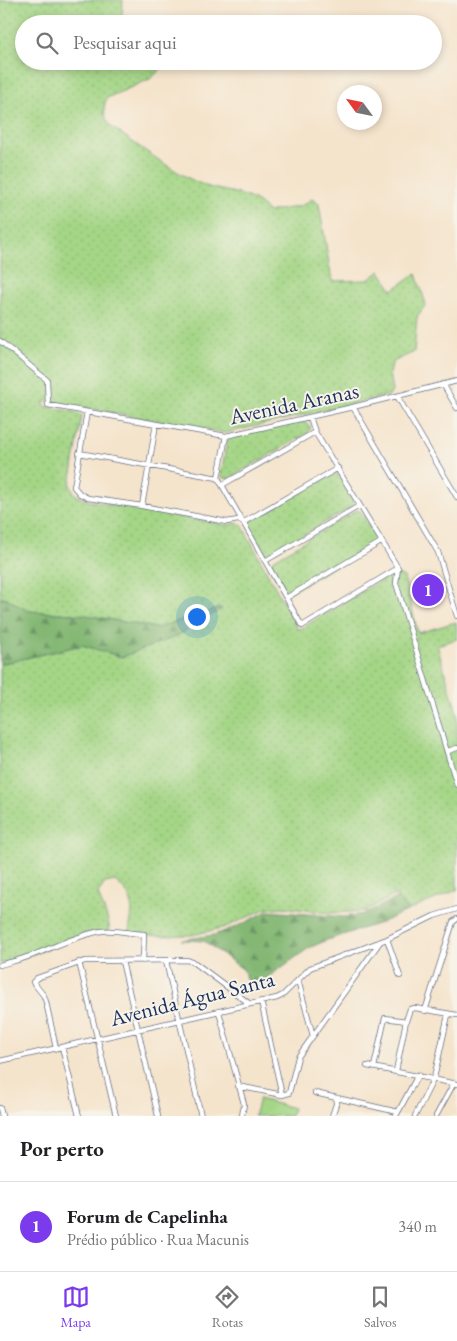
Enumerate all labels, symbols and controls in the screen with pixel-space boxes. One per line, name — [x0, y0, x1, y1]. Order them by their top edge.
search box — [15, 15, 442, 70]
icon: search — [33, 29, 61, 57]
text: Pesquisar aqui — [73, 30, 177, 55]
north arrow — [337, 85, 382, 130]
street label: Avenida Aranas — [226, 376, 361, 432]
pin: 1 — [412, 571, 444, 609]
your location — [184, 604, 210, 630]
street label: Avenida Água Santa — [106, 964, 278, 1033]
text: Por perto — [20, 1135, 104, 1162]
text: Forum de Capelinha — [67, 1204, 228, 1229]
text: 1 — [32, 1216, 40, 1237]
text: 340 m — [398, 1216, 437, 1237]
text: Prédio público · Rua Macunis — [67, 1229, 249, 1250]
tab: Mapa — [60, 1283, 91, 1331]
tab: Rotas — [212, 1283, 243, 1331]
tab: Salvos — [364, 1283, 397, 1331]

